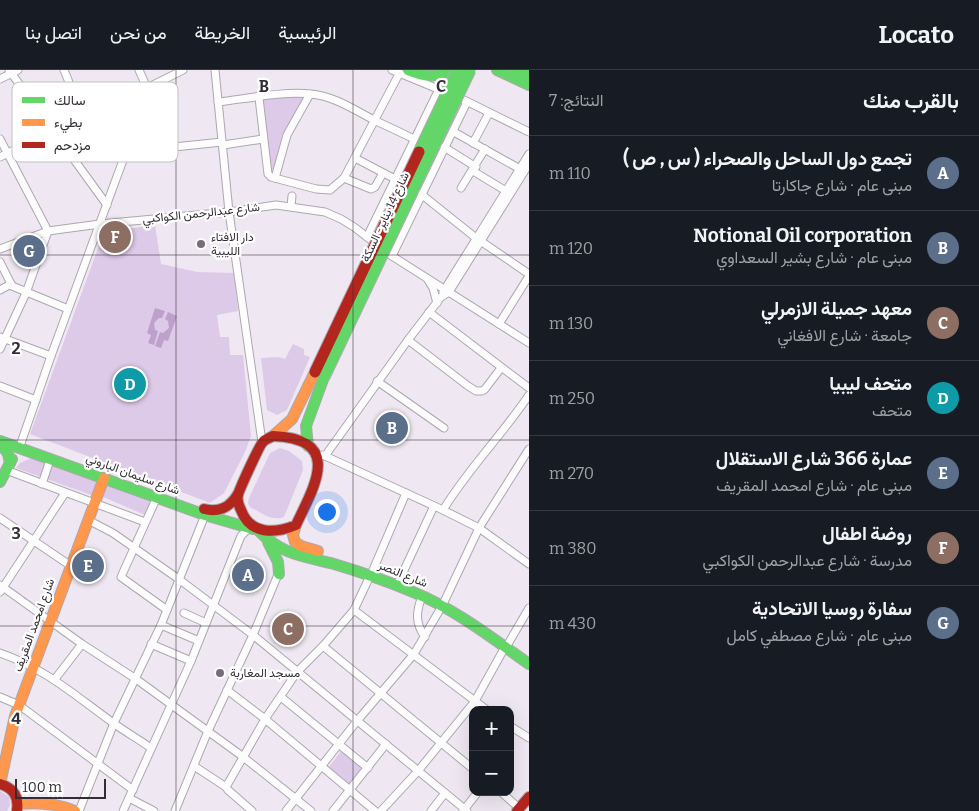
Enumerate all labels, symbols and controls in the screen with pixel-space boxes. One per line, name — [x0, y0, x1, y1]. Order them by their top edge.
text: Locato — [879, 21, 954, 49]
text: اتصل بنا — [25, 22, 82, 44]
text: من نحن — [110, 22, 167, 44]
text: الخريطة — [195, 22, 250, 44]
text: الرئيسية — [278, 22, 336, 44]
text: B — [259, 77, 269, 96]
text: C — [436, 77, 446, 96]
legend — [12, 82, 178, 162]
text: بالقرب منك — [863, 88, 959, 114]
text: النتائج: 7 — [549, 91, 604, 110]
text: سالك — [54, 92, 85, 109]
text: بطيء — [54, 114, 82, 134]
text: مزدحم — [54, 137, 91, 154]
text: تجمع دول الساحل والصحراء ( س , ص ) — [623, 147, 912, 170]
text: 110 m — [549, 164, 591, 183]
text: A — [937, 164, 949, 183]
street label: شارع 14 يناير- السكة — [358, 170, 414, 265]
text: مبنى عام · شارع جاكارتا — [772, 176, 912, 195]
street label: شارع عبدالرحمن الكواكبي — [142, 200, 261, 229]
pin: F — [99, 218, 131, 256]
text: Notional Oil corporation — [693, 224, 912, 247]
place label: دار اﻻفتاء الليبية — [211, 230, 254, 258]
pin: G — [13, 232, 45, 270]
marker: دار اﻻفتاء الليبية — [195, 238, 207, 250]
text: 120 m — [549, 239, 593, 258]
text: B — [938, 239, 948, 258]
text: مبنى عام · شارع بشير السعداوي — [716, 248, 912, 267]
text: معهد جميلة الازمرلي — [761, 297, 912, 320]
text: 130 m — [549, 314, 593, 333]
text: C — [938, 314, 948, 333]
text: جامعة · شارع الافغاني — [778, 326, 912, 345]
text: 2 — [11, 339, 21, 358]
pin: D — [114, 365, 146, 403]
text: متحف ليبيا — [829, 372, 912, 395]
text: 250 m — [549, 389, 595, 408]
text: D — [937, 389, 949, 408]
text: متحف — [872, 401, 912, 420]
pin: B — [376, 409, 408, 447]
text: عمارة 366 شارع الاستقلال — [716, 447, 912, 470]
street label: شارع سليمان الباروني — [83, 451, 182, 500]
text: 270 m — [549, 464, 594, 483]
text: E — [938, 464, 948, 483]
text: مبنى عام · شارع امحمد المقريف — [716, 476, 912, 495]
your location — [314, 499, 340, 525]
text: روضة اطفال — [822, 522, 912, 545]
text: 3 — [11, 524, 21, 543]
text: 380 m — [549, 539, 596, 558]
text: F — [939, 539, 948, 558]
pin: E — [72, 547, 104, 585]
text: مدرسة · شارع عبدالرحمن الكواكبي — [703, 551, 912, 570]
pin: A — [232, 556, 264, 594]
street label: شارع النصر — [375, 557, 430, 592]
street label: شارع امحمد المقريف — [11, 576, 59, 674]
text: سفارة روسيا الاتحادية — [752, 597, 912, 620]
pin: C — [272, 610, 304, 648]
text: 430 m — [549, 614, 596, 633]
text: G — [937, 614, 949, 633]
text: مبنى عام · شارع مصطفي كامل — [727, 626, 912, 645]
place label: مسجد المغاربة — [230, 666, 300, 681]
marker: مسجد المغاربة — [214, 667, 226, 679]
map controls — [469, 706, 514, 796]
button: + — [469, 706, 514, 751]
text: 4 — [11, 709, 21, 728]
button: − — [469, 751, 514, 796]
scale bar — [15, 776, 106, 799]
text: 100 m — [22, 779, 62, 796]

